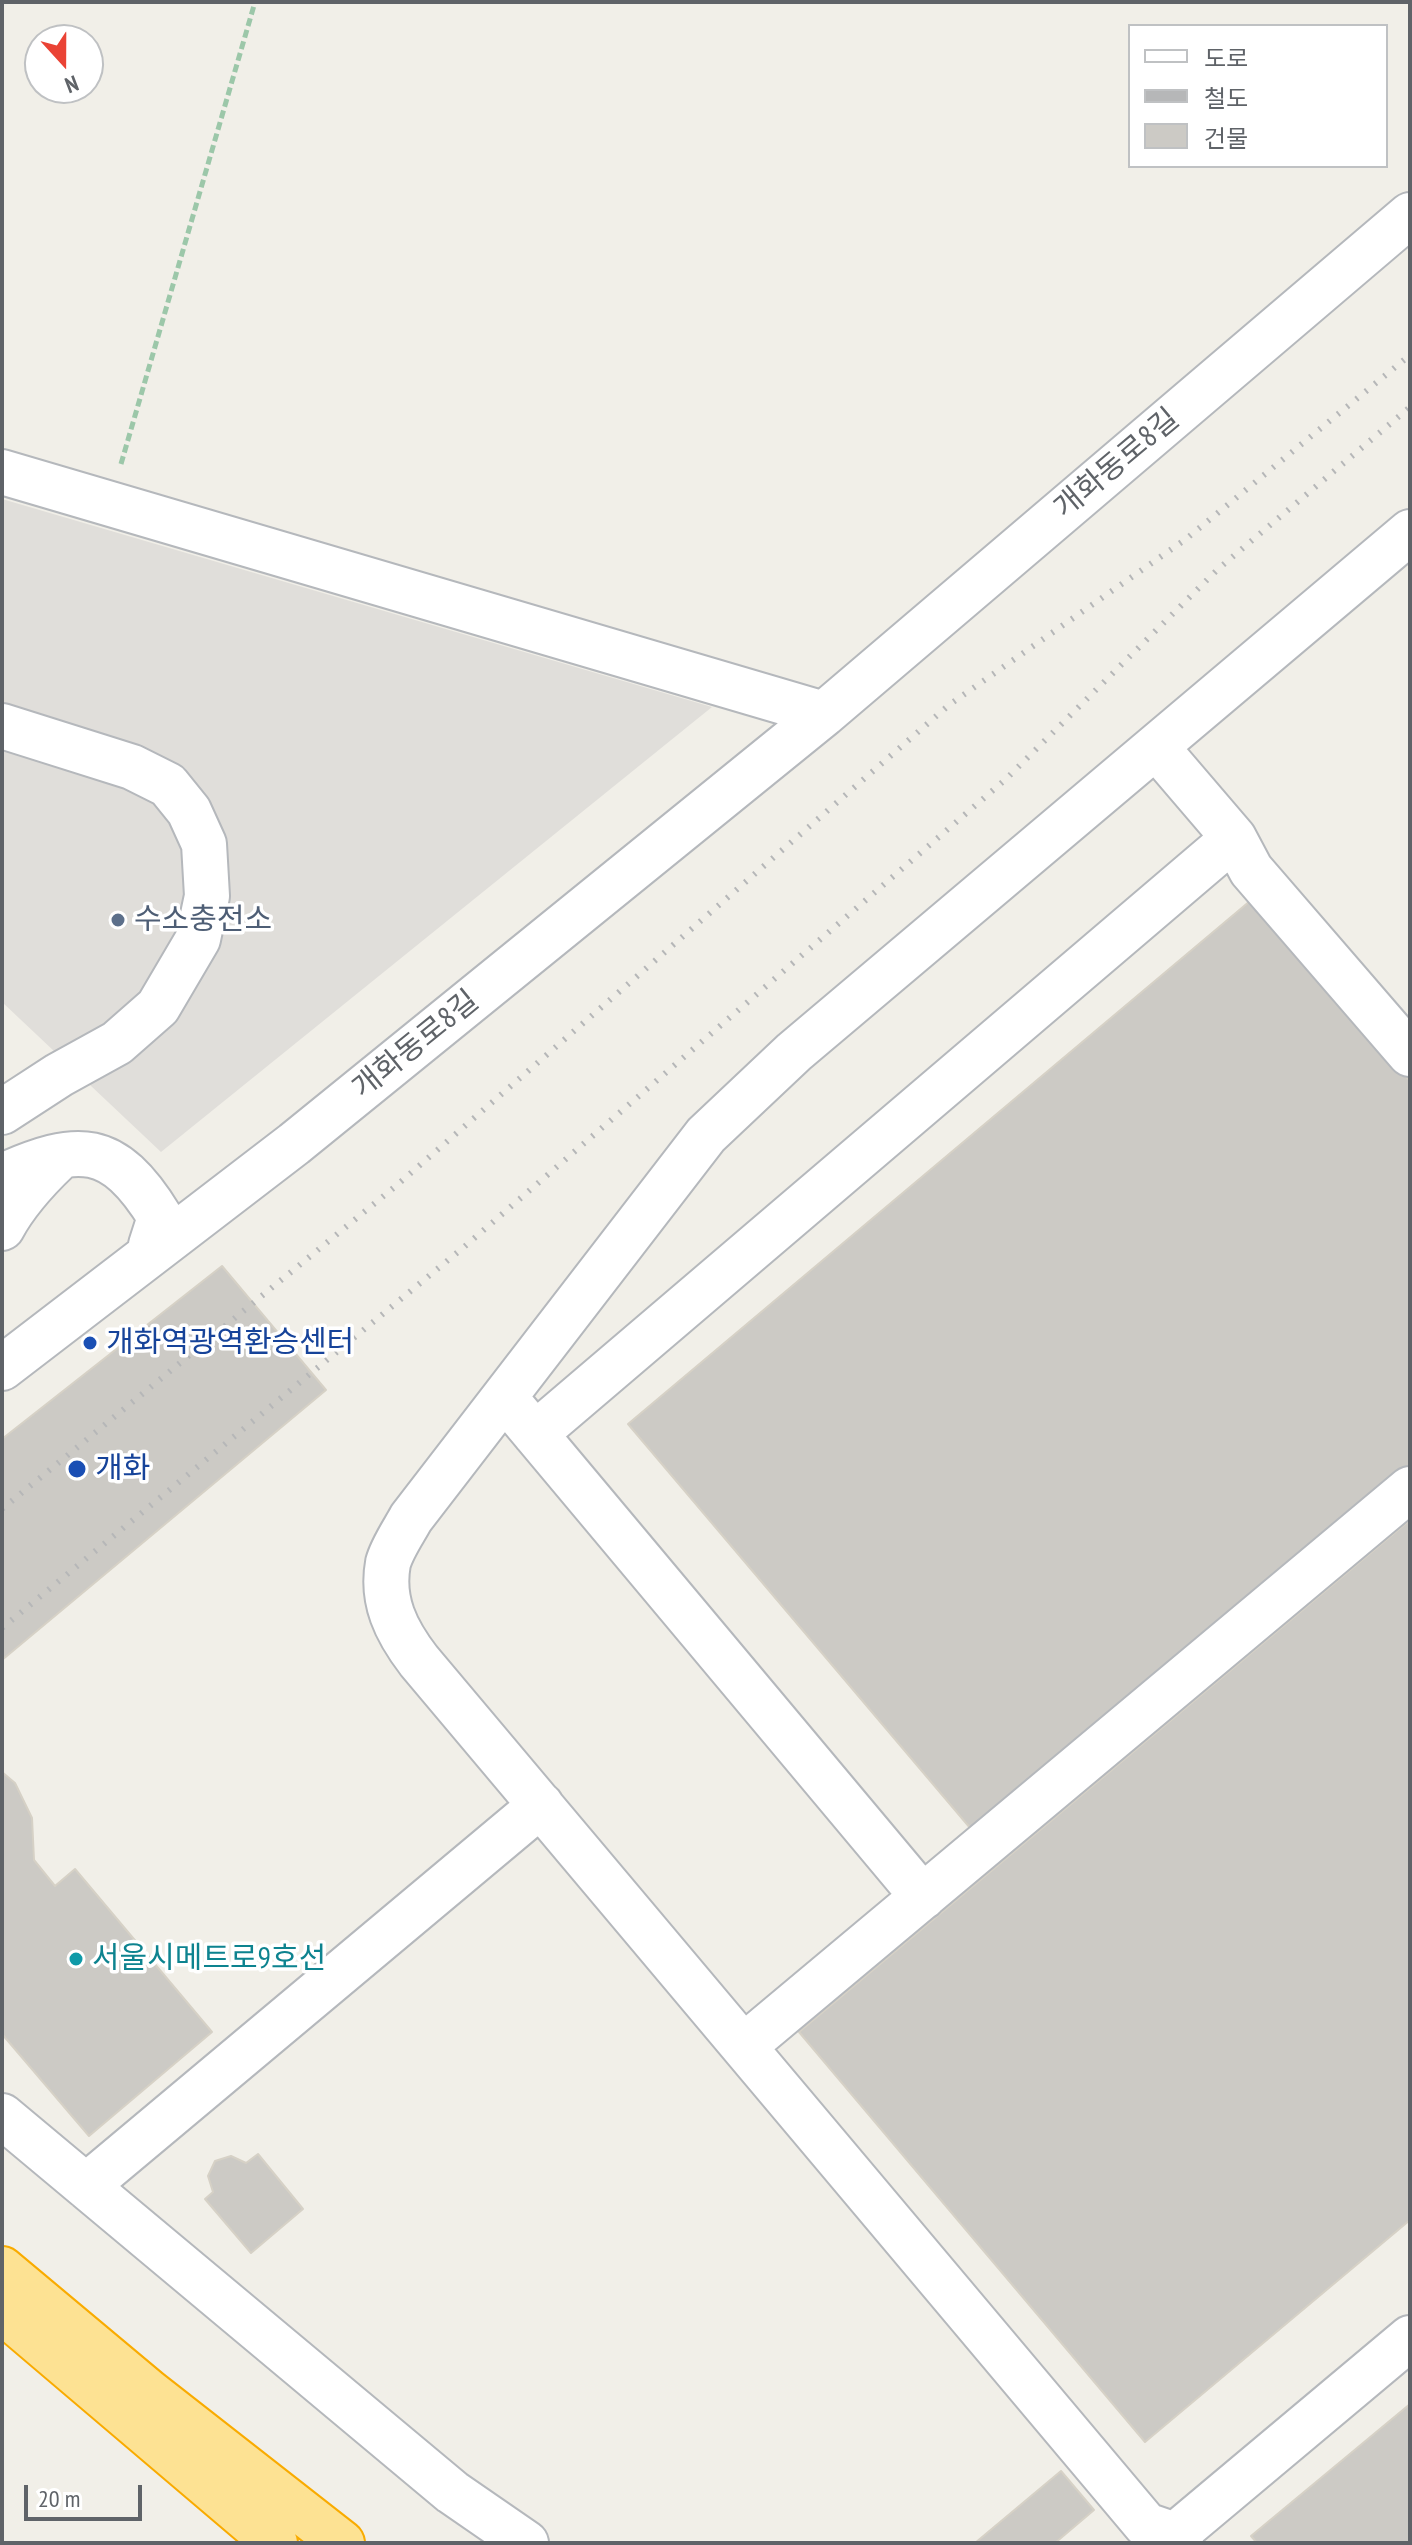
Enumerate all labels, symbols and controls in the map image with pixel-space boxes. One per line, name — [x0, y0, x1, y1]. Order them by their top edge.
north arrow — [24, 24, 104, 104]
legend — [1128, 24, 1388, 168]
text: 도로 — [1204, 43, 1248, 74]
text: N — [61, 69, 82, 100]
text: 철도 — [1204, 83, 1248, 114]
text: 건물 — [1204, 123, 1248, 154]
street label: 개화동로8길 — [1047, 402, 1187, 526]
place label: 수소충전소 — [134, 902, 272, 938]
marker: 수소충전소 — [109, 911, 127, 929]
street label: 개화동로8길 — [346, 983, 486, 1107]
place label: 개화역광역환승센터 — [106, 1325, 354, 1361]
marker: 개화역광역환승센터 — [81, 1334, 99, 1352]
place label: 개화 — [95, 1451, 150, 1487]
marker: 개화 — [66, 1458, 88, 1480]
place label: 서울시메트로9호선 — [92, 1941, 326, 1977]
marker: 서울시메트로9호선 — [67, 1950, 85, 1968]
scale bar — [28, 2469, 146, 2519]
text: 20 m — [38, 2483, 80, 2514]

